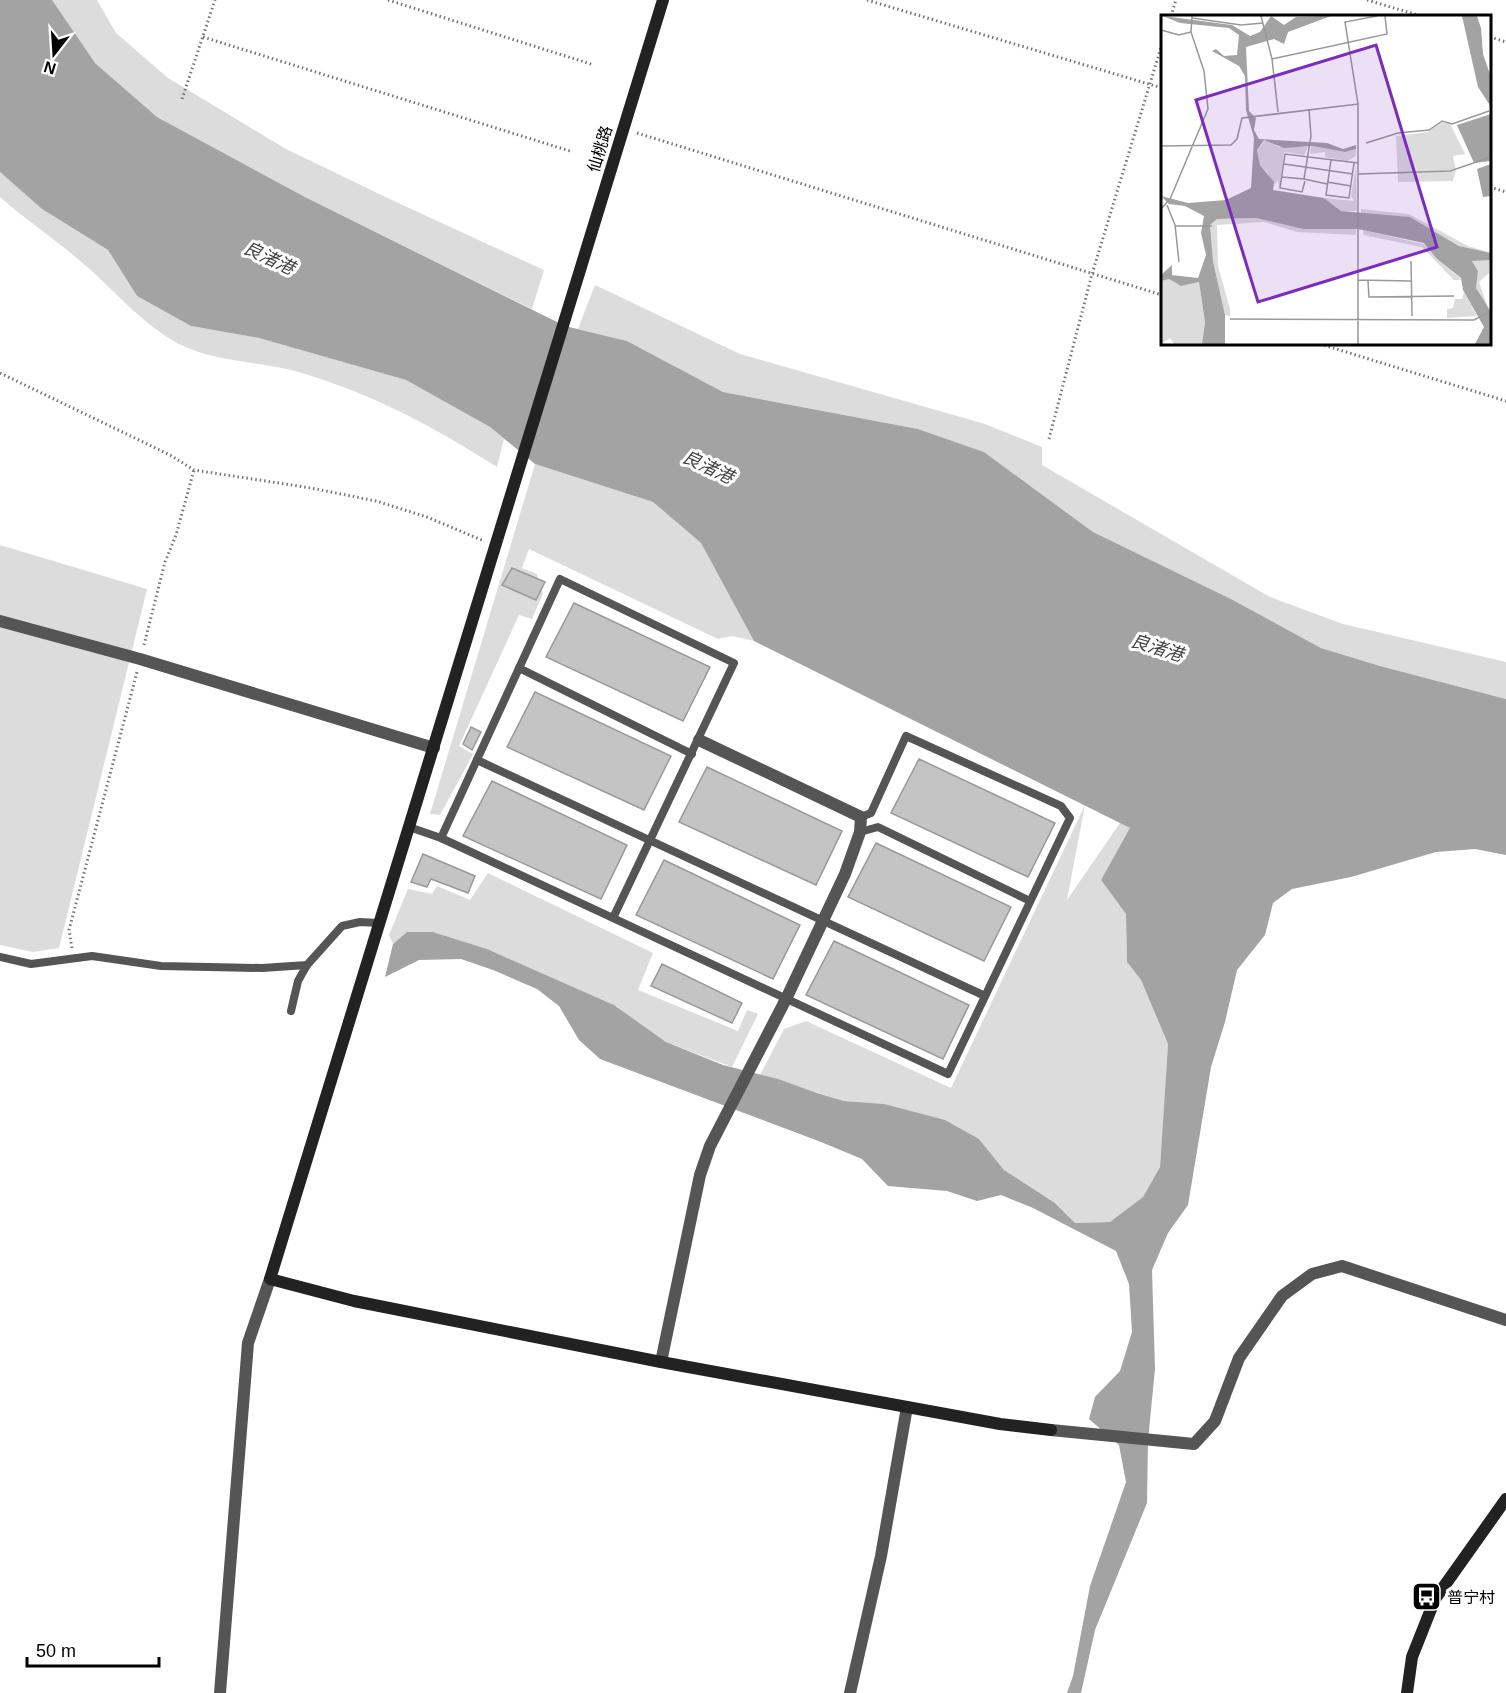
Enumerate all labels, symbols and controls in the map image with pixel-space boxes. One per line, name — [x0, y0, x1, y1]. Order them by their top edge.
inset map — [1161, 15, 1491, 345]
north arrow — [24, 24, 84, 84]
text: N — [42, 58, 58, 78]
street label: 仙桃路 — [585, 124, 615, 174]
water label: 良渚港 — [240, 238, 300, 280]
water label: 良渚港 — [679, 447, 739, 489]
water label: 良渚港 — [1128, 631, 1189, 666]
bus stop icon: 普宁村 — [1410, 1581, 1442, 1613]
place label: 普宁村 — [1447, 1589, 1495, 1606]
scale bar — [27, 1630, 159, 1668]
text: 50 m — [36, 1641, 76, 1661]

